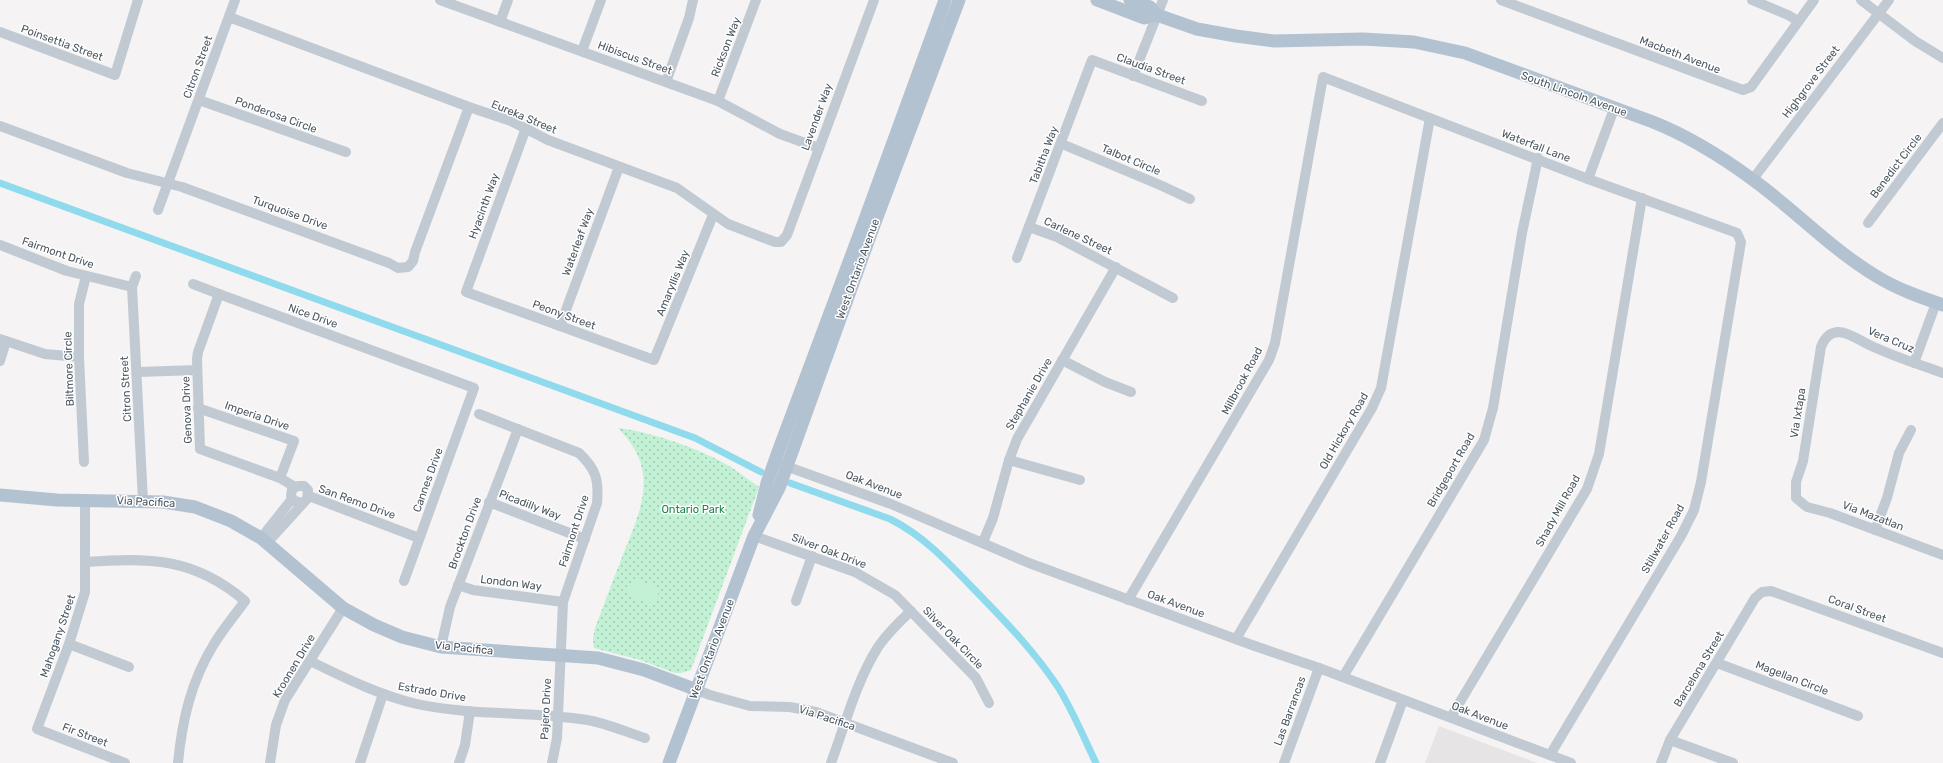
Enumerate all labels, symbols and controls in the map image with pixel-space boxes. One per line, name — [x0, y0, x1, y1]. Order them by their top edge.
street label: Rickson Way — [709, 15, 743, 79]
street label: Poinsettia Street — [19, 22, 105, 64]
street label: Citron Street — [181, 33, 216, 100]
street label: Macbeth Avenue — [1638, 34, 1722, 76]
street label: Hibiscus Street — [596, 39, 675, 78]
street label: Highgrove Street — [1780, 43, 1843, 121]
street label: Claudia Street — [1115, 50, 1188, 88]
street label: South Lincoln Avenue — [1519, 69, 1629, 119]
street label: Lavender Way — [799, 82, 835, 152]
street label: Ponderosa Circle — [233, 94, 319, 136]
street label: Eureka Street — [489, 97, 559, 137]
street label: Tabitha Way — [1027, 124, 1061, 186]
street label: Waterfall Lane — [1500, 127, 1572, 165]
street label: Benedict Circle — [1867, 131, 1925, 201]
street label: Talbot Circle — [1100, 142, 1162, 178]
street label: Hyacinth Way — [466, 171, 502, 241]
street label: Turquoise Drive — [251, 193, 329, 233]
street label: Waterleaf Way — [560, 206, 596, 278]
street label: Carlene Street — [1042, 215, 1115, 258]
street label: West Ontario Avenue — [834, 217, 882, 321]
street label: Fairmont Drive — [20, 235, 96, 271]
street label: Amaryllis Way — [654, 248, 692, 318]
street label: Peony Street — [531, 298, 598, 333]
street label: Nice Drive — [286, 301, 340, 331]
street label: Vera Cruz — [1866, 324, 1917, 356]
street label: Biltmore Circle — [61, 331, 77, 407]
street label: Millbrook Road — [1219, 345, 1265, 417]
street label: Citron Street — [118, 355, 134, 422]
street label: Stephanie Drive — [1003, 356, 1055, 432]
street label: Genova Drive — [179, 376, 195, 444]
street label: Via Ixtapa — [1788, 387, 1808, 439]
street label: Old Hickory Road — [1317, 390, 1371, 472]
street label: Imperia Drive — [223, 399, 291, 433]
street label: Bridgeport Road — [1424, 431, 1478, 509]
street label: Cannes Drive — [410, 446, 446, 514]
street label: Oak Avenue — [844, 468, 904, 502]
street label: Shady Mill Road — [1533, 473, 1583, 549]
street label: San Remo Drive — [317, 482, 397, 522]
street label: Picadilly Way — [497, 487, 563, 523]
street label: Fairmont Drive — [556, 493, 592, 569]
street label: Via Pacifica — [116, 494, 176, 510]
street label: Brockton Drive — [446, 495, 484, 571]
street label: Via Mazatlan — [1840, 498, 1906, 534]
street label: Stillwater Road — [1639, 502, 1687, 576]
park label: Ontario Park — [661, 503, 725, 516]
street label: Silver Oak Drive — [790, 531, 868, 571]
street label: London Way — [480, 573, 542, 593]
street label: Oak Avenue — [1146, 588, 1206, 620]
street label: Mahogany Street — [38, 592, 79, 679]
street label: Coral Street — [1826, 592, 1889, 626]
street label: West Ontario Avenue — [687, 597, 737, 701]
street label: Silver Oak Circle — [920, 604, 986, 672]
street label: Barcelona Street — [1671, 628, 1727, 709]
street label: Kroonen Drive — [270, 632, 318, 700]
street label: Via Pacifica — [434, 638, 494, 658]
street label: Magellan Circle — [1754, 658, 1830, 698]
street label: Las Barrancas — [1271, 674, 1309, 747]
street label: Pajero Drive — [538, 678, 554, 740]
street label: Estrado Drive — [397, 680, 467, 704]
street label: Oak Avenue — [1450, 699, 1510, 733]
street label: Via Pacifica — [797, 703, 857, 733]
street label: Fir Street — [60, 720, 110, 750]

